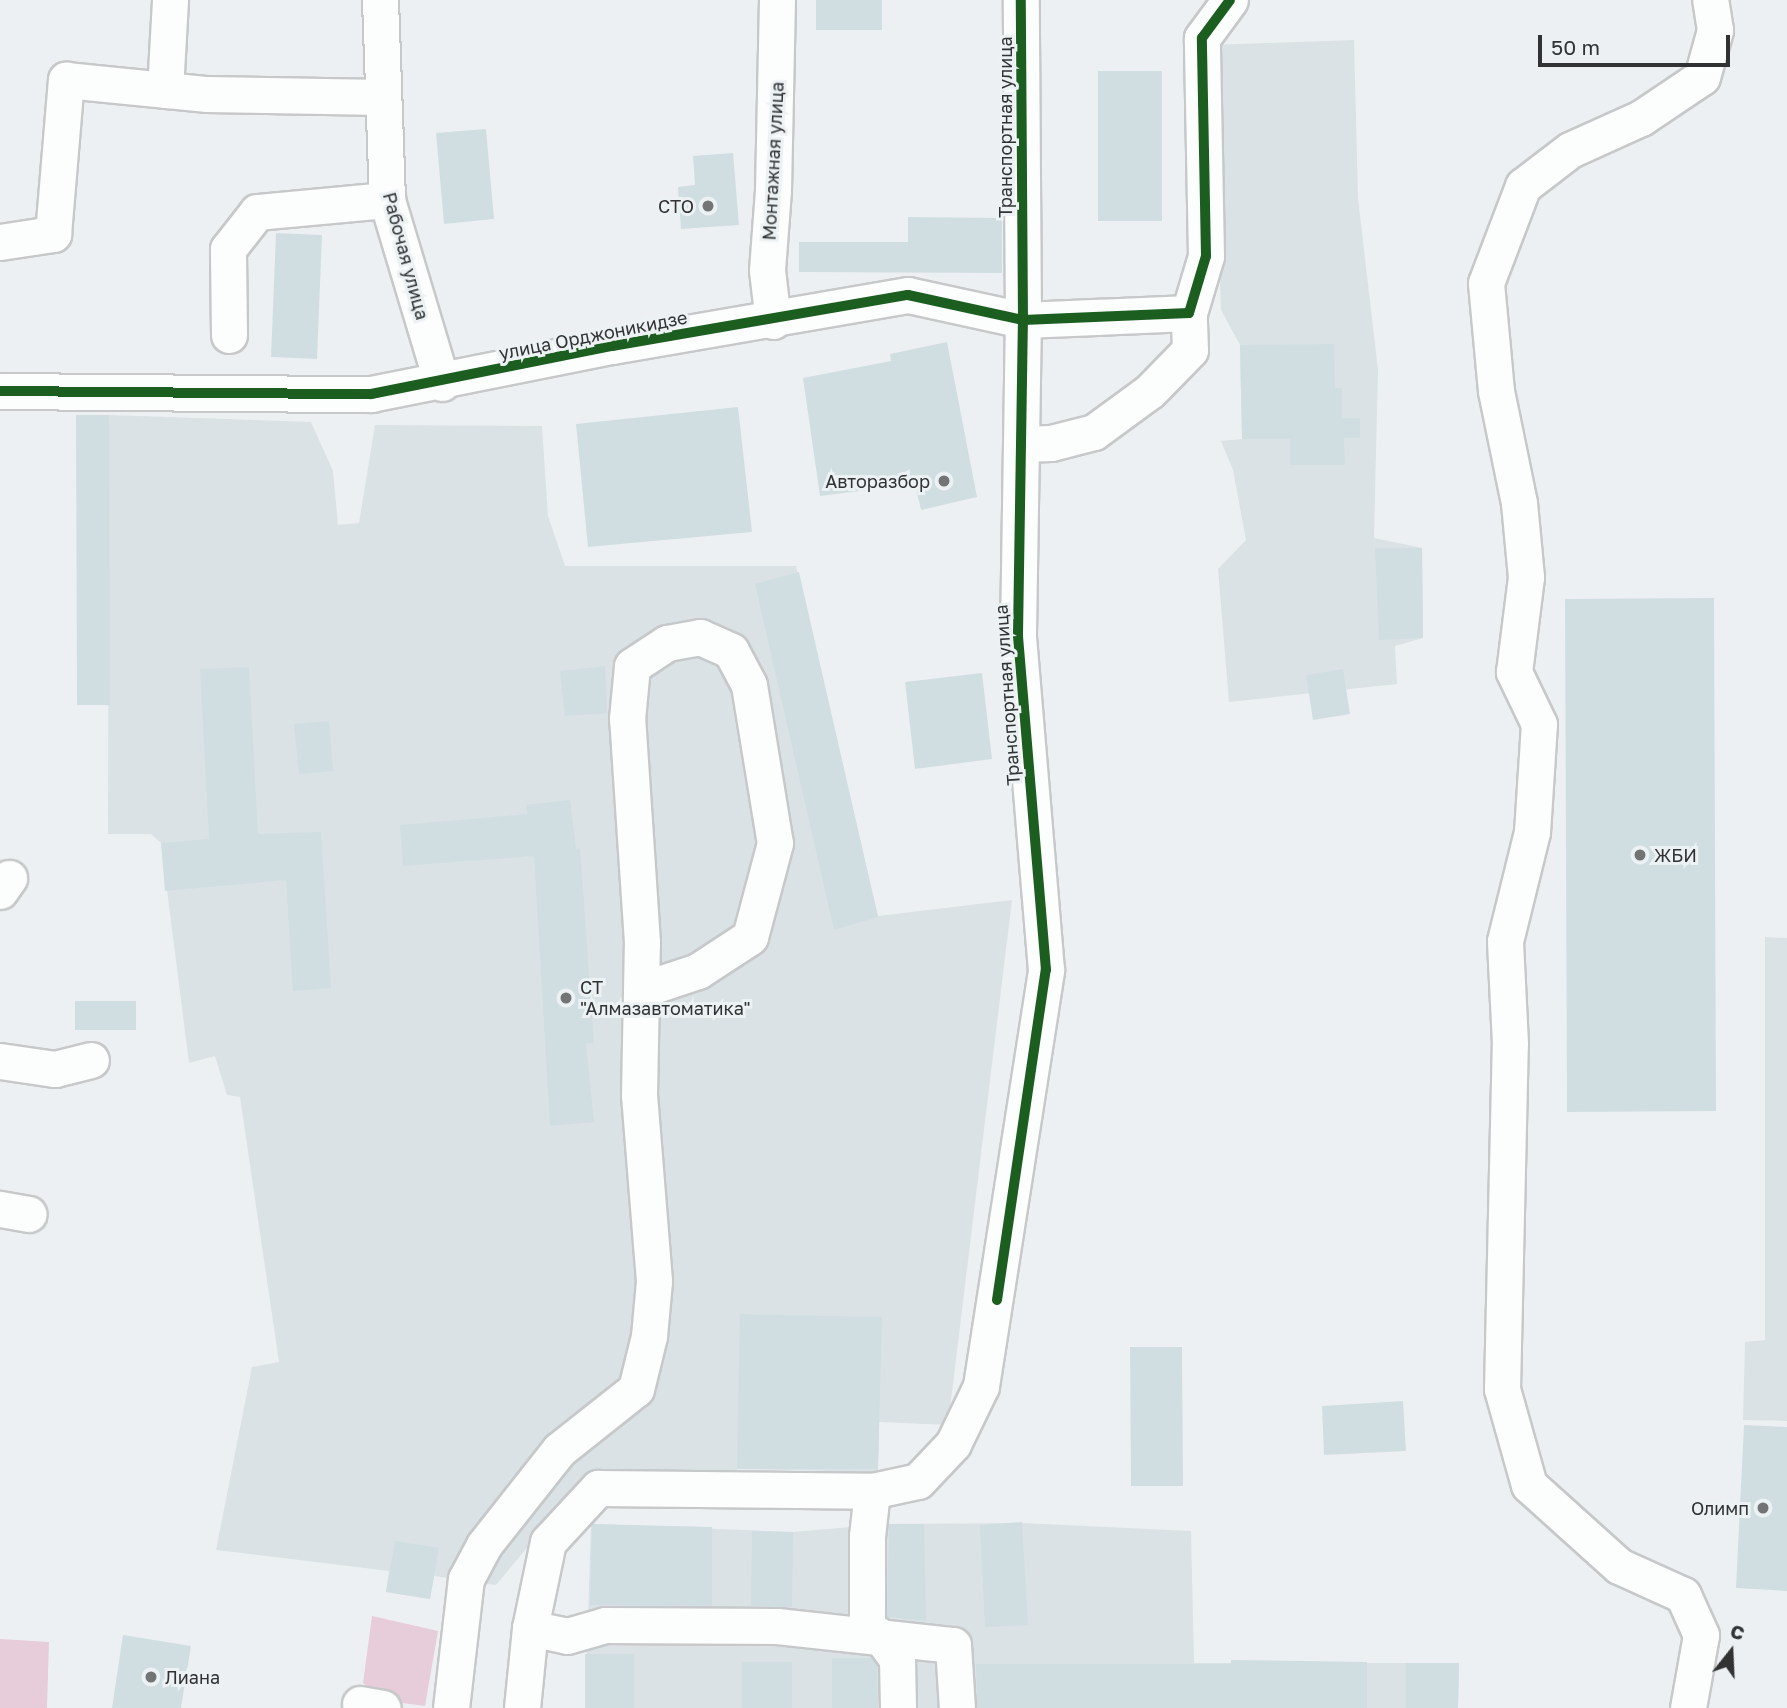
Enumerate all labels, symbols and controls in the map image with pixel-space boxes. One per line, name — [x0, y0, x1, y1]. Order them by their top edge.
scale bar — [1542, 21, 1734, 65]
text: 50 m — [1551, 34, 1600, 60]
street label: Транспортная улица — [994, 36, 1016, 218]
street label: Монтажная улица — [758, 81, 788, 241]
street label: Рабочая улица — [379, 190, 433, 322]
place label: СТО — [658, 195, 694, 217]
marker: СТО — [700, 198, 716, 214]
street label: улица Орджоникидзе — [497, 306, 689, 364]
place label: Авторазбор — [825, 470, 930, 492]
marker: Авторазбор — [936, 473, 952, 489]
street label: Транспортная улица — [990, 604, 1024, 786]
place label: ЖБИ — [1654, 844, 1697, 866]
marker: ЖБИ — [1632, 847, 1648, 863]
place label: СТ "Алмазавтоматика" — [580, 977, 751, 1020]
marker: СТ "Алмазавтоматика" — [558, 990, 574, 1006]
place label: Олимп — [1691, 1497, 1749, 1519]
marker: Олимп — [1755, 1500, 1771, 1516]
north arrow — [1696, 1617, 1766, 1687]
text: С — [1728, 1619, 1748, 1645]
place label: Лиана — [165, 1666, 220, 1688]
marker: Лиана — [143, 1669, 159, 1685]

